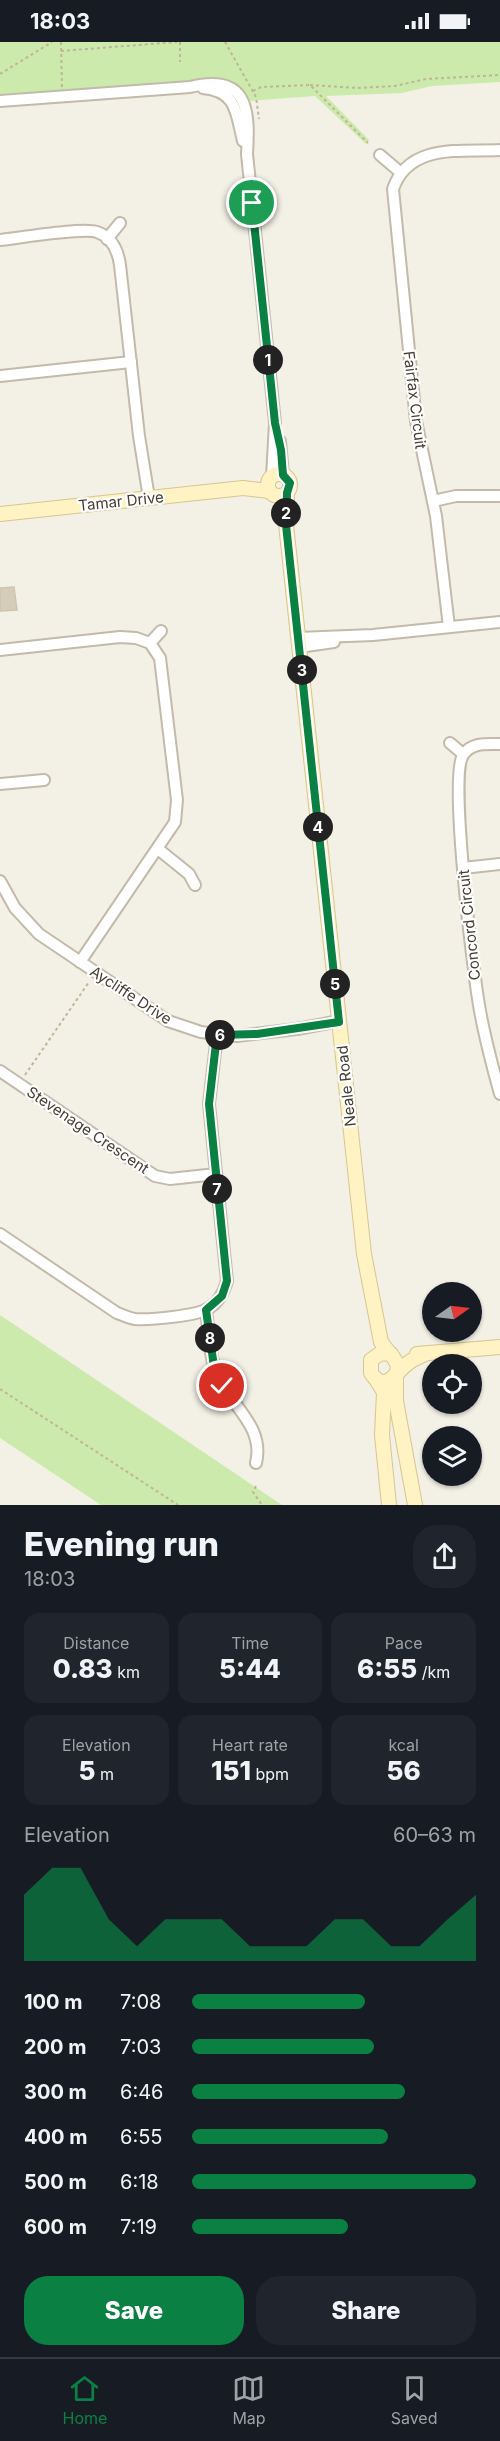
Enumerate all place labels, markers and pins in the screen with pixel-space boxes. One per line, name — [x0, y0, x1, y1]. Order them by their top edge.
pin — [226, 177, 277, 228]
pin: 1 — [253, 345, 283, 375]
pin: 2 — [271, 498, 301, 528]
pin: 3 — [287, 655, 317, 685]
pin: 4 — [303, 812, 333, 842]
pin: 5 — [320, 969, 350, 999]
pin: 6 — [205, 1020, 235, 1050]
pin: 7 — [202, 1174, 232, 1204]
pin: 8 — [195, 1323, 225, 1353]
pin — [196, 1360, 247, 1411]

